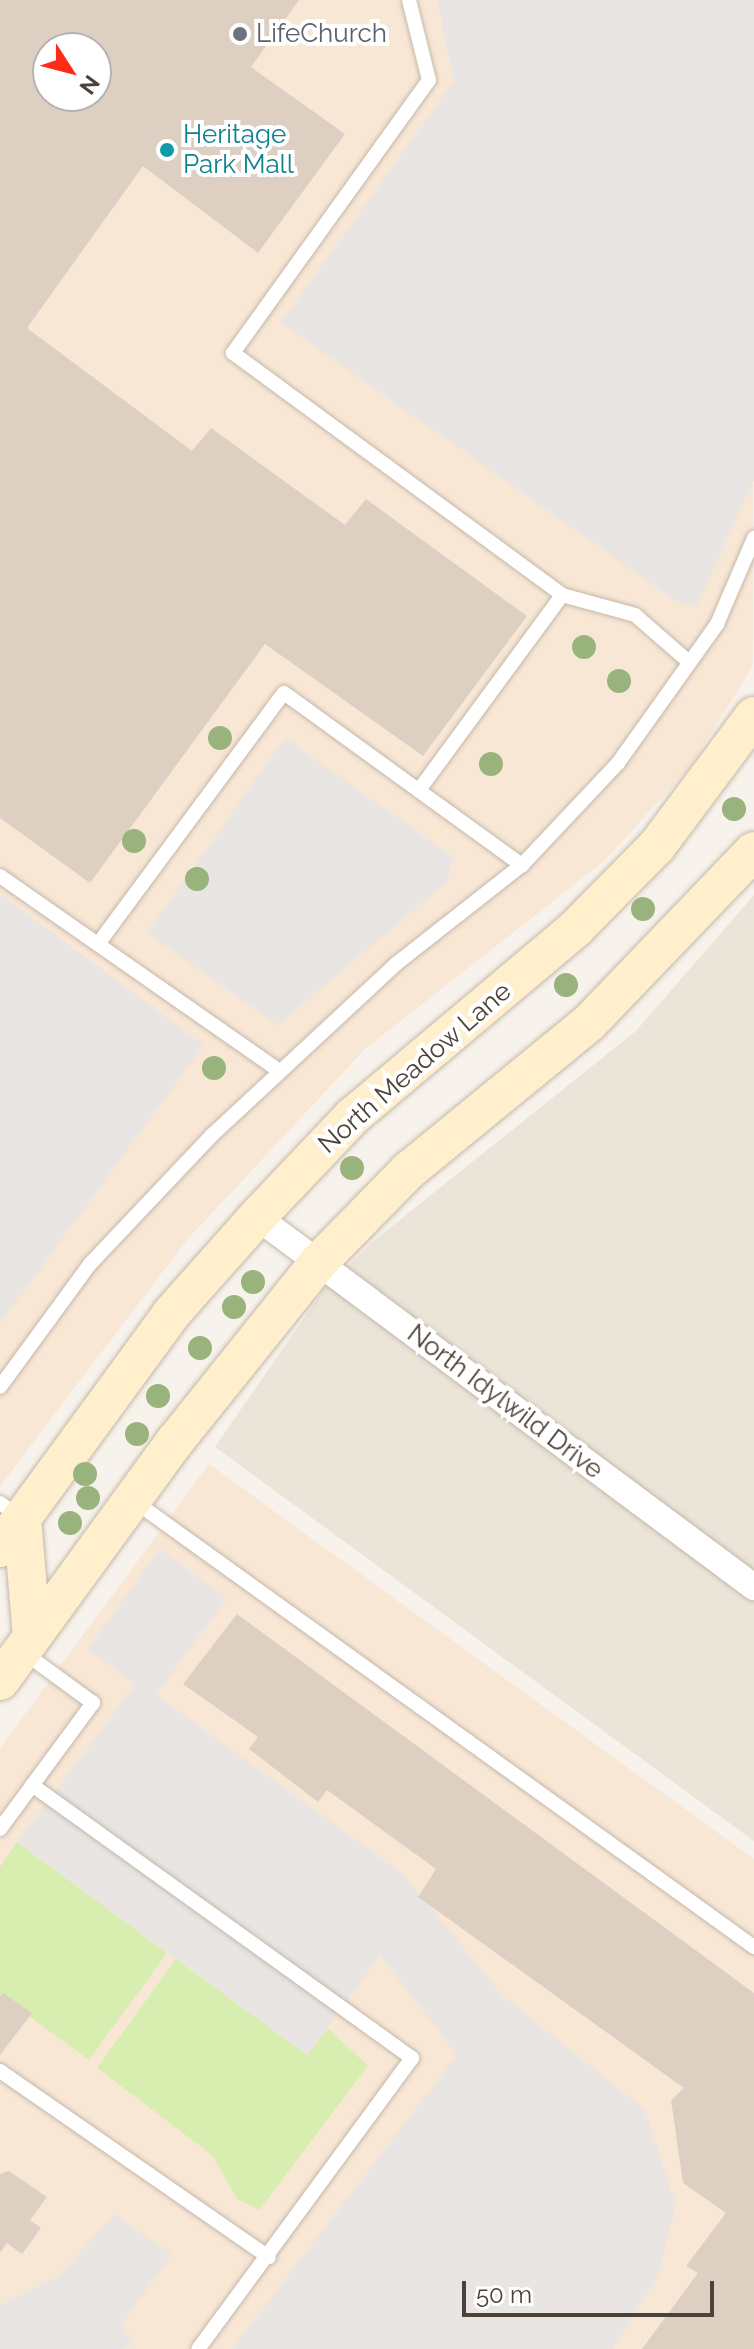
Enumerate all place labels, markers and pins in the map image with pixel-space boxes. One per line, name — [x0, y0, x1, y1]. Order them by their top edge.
place label: LifeChurch — [256, 18, 387, 50]
marker: LifeChurch — [231, 25, 249, 43]
place label: Heritage Park Mall — [183, 119, 294, 180]
marker: Heritage Park Mall — [158, 141, 176, 159]

